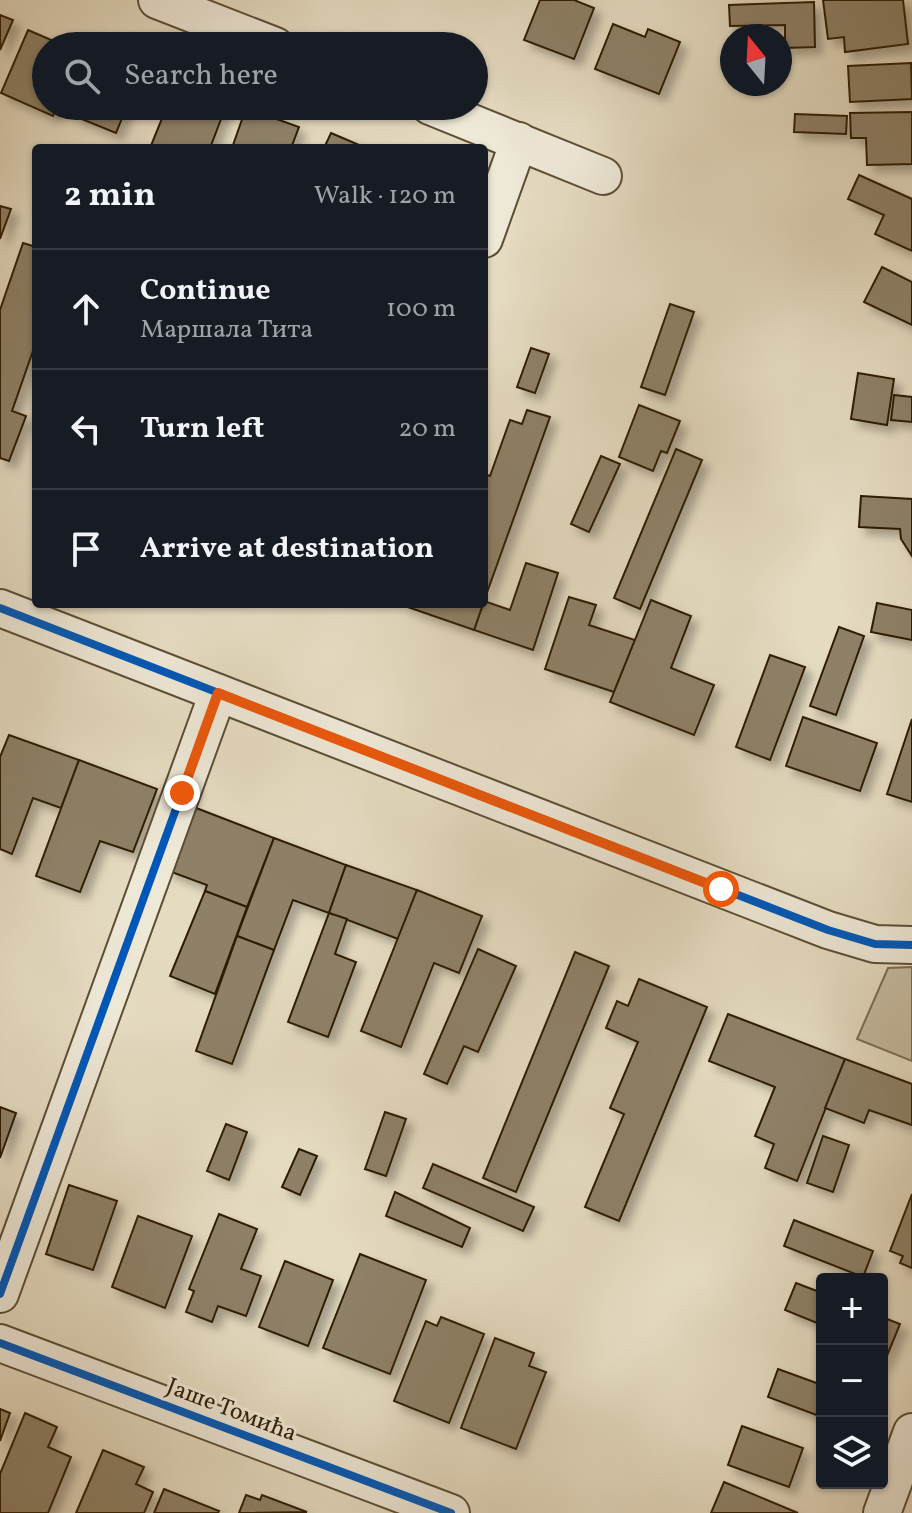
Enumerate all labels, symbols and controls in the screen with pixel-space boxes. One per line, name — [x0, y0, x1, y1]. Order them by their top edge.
north arrow — [720, 24, 792, 96]
search box — [32, 32, 488, 120]
icon: search — [60, 54, 104, 98]
text: Search here — [124, 55, 278, 97]
text: 2 min — [64, 173, 156, 220]
text: Walk · 120 m — [314, 178, 456, 214]
text: Continue — [140, 270, 271, 312]
icon: ahead — [64, 287, 108, 331]
text: 100 m — [386, 291, 456, 327]
text: Маршала Тита — [140, 312, 313, 348]
icon: left — [64, 407, 108, 451]
text: Turn left — [140, 408, 264, 450]
text: 20 m — [398, 411, 456, 447]
icon: arrive — [64, 527, 108, 571]
text: Arrive at destination — [140, 528, 434, 570]
route end — [164, 775, 200, 811]
route start — [703, 871, 739, 907]
map controls — [816, 1273, 888, 1489]
button: + — [816, 1273, 888, 1345]
button: − — [816, 1345, 888, 1417]
street label: Јаше Томића — [161, 1370, 301, 1451]
button: layers — [816, 1417, 888, 1489]

